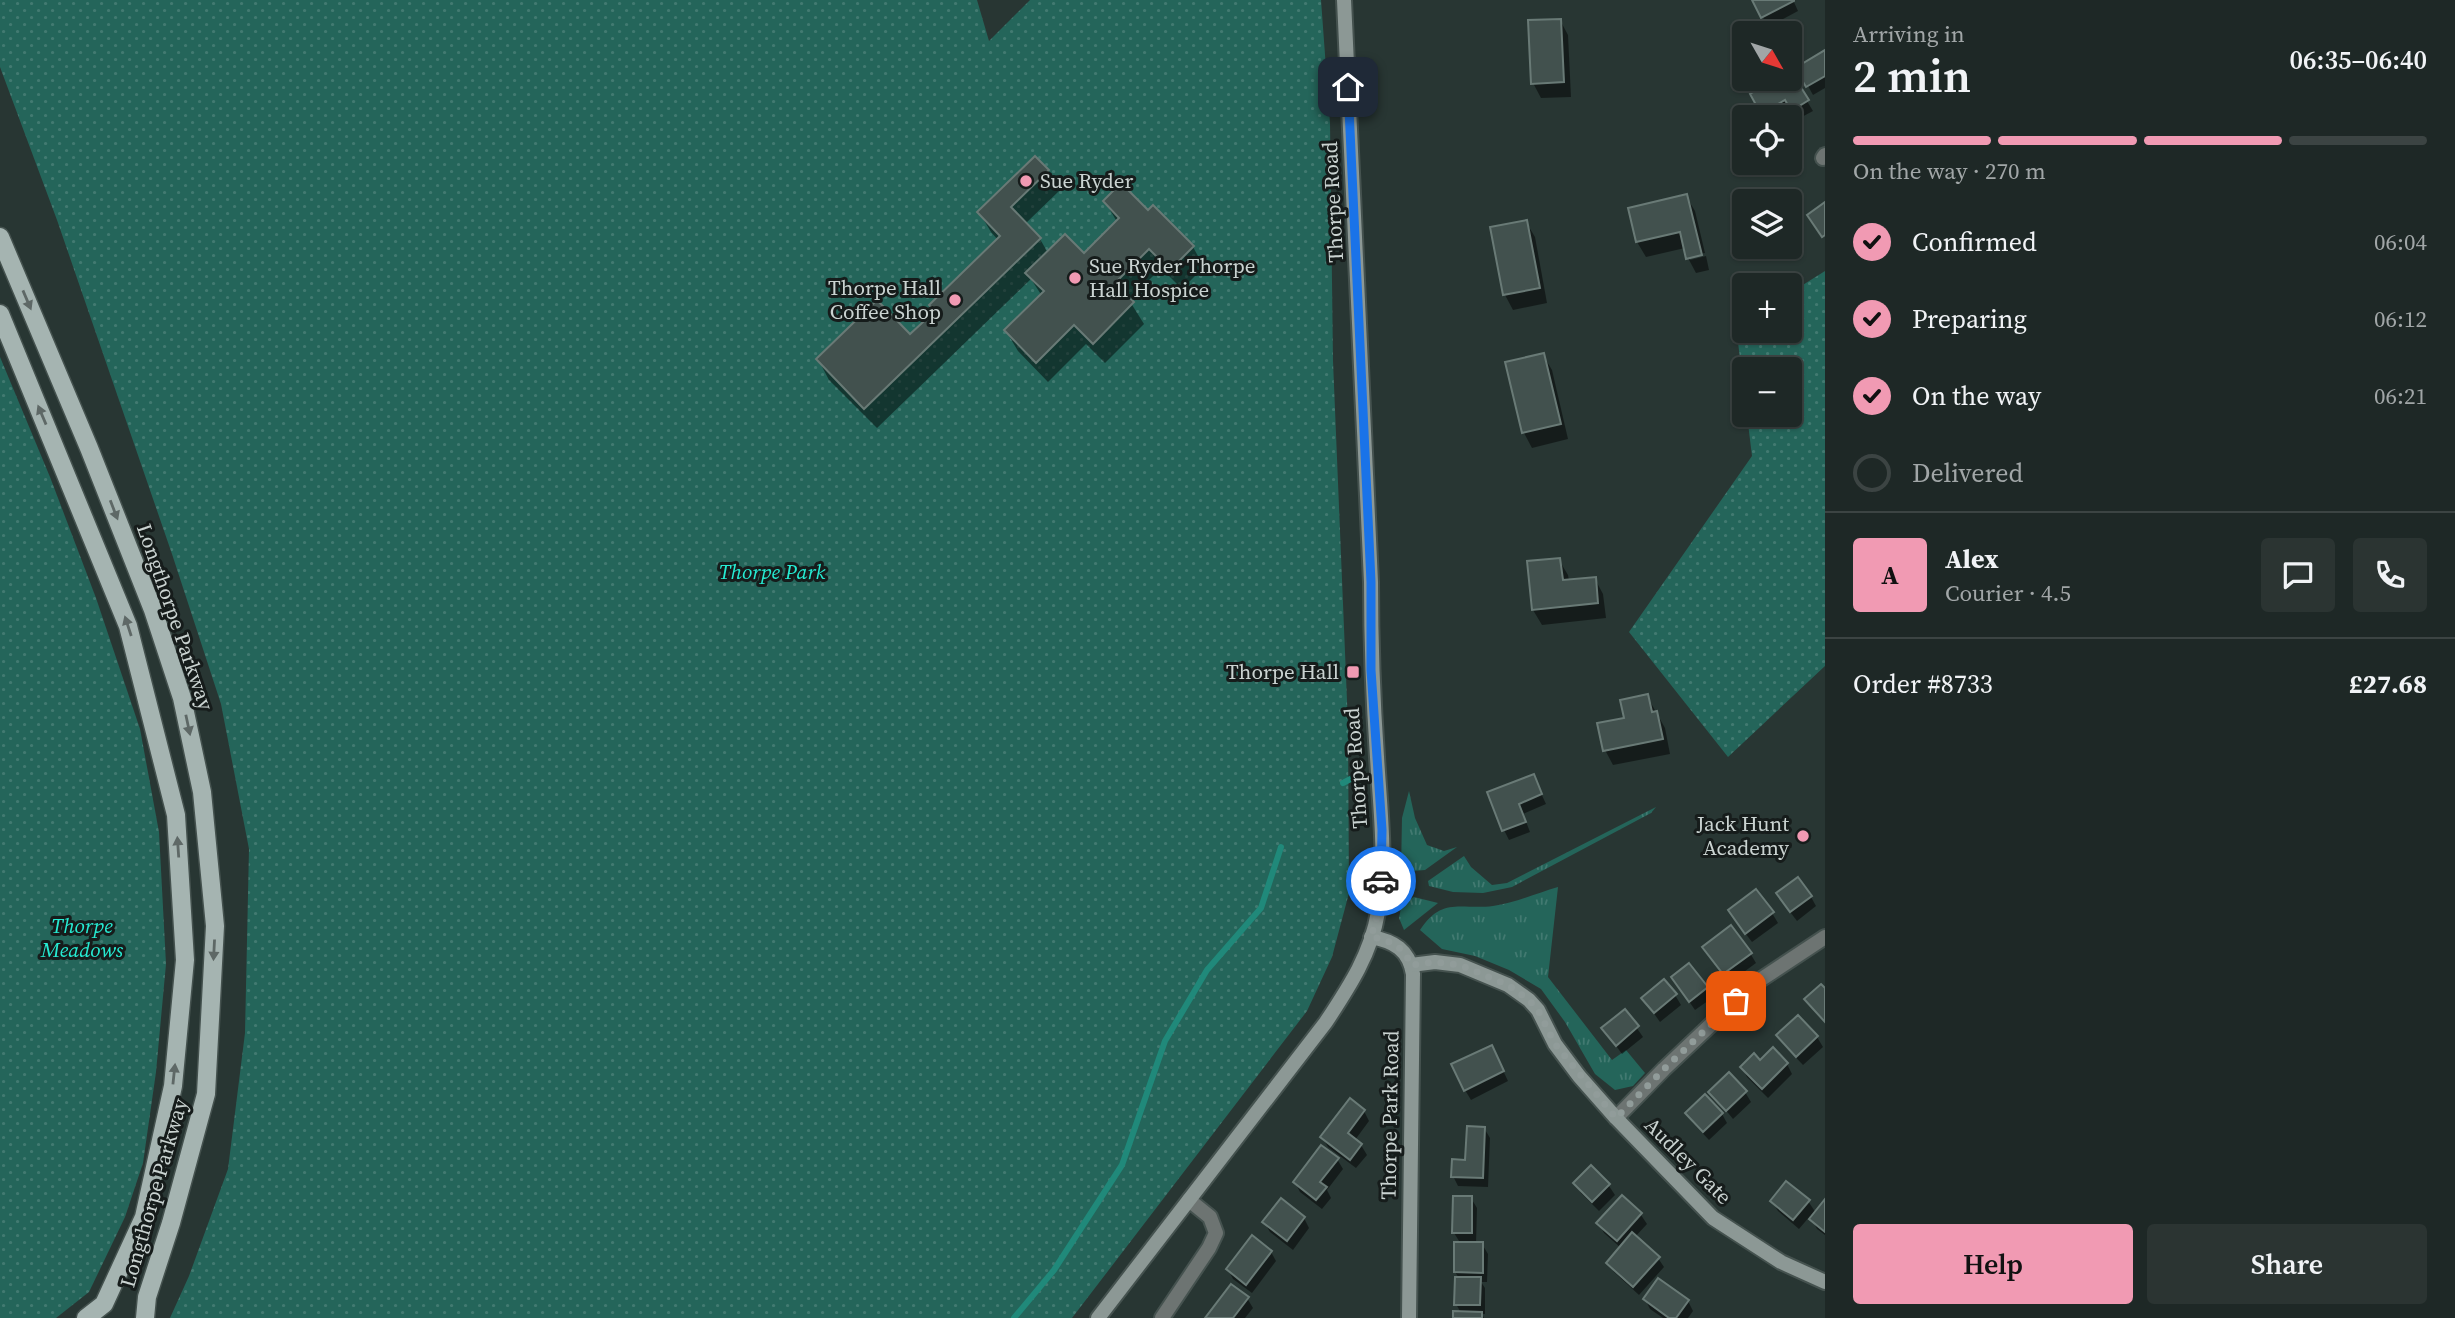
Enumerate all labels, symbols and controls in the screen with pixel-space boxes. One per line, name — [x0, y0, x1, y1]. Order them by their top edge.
text: Arriving in — [1853, 18, 1965, 50]
north arrow — [1732, 21, 1802, 91]
map controls — [1732, 21, 1802, 427]
text: 06:35–06:40 — [2290, 42, 2427, 78]
text: 2 min — [1853, 44, 1971, 107]
pin — [1318, 57, 1378, 117]
icon: home — [1329, 68, 1367, 106]
button: locate — [1732, 105, 1802, 175]
street label: Thorpe Road — [1315, 141, 1350, 263]
text: On the way · 270 m — [1853, 155, 2046, 187]
place label: Sue Ryder — [1040, 166, 1133, 195]
marker: Sue Ryder — [1018, 173, 1034, 189]
button: layers — [1732, 189, 1802, 259]
icon: check — [1853, 223, 1891, 261]
text: Confirmed — [1912, 224, 2037, 260]
text: 06:04 — [2374, 226, 2427, 258]
place label: Sue Ryder Thorpe Hall Hospice — [1089, 251, 1255, 304]
marker: Sue Ryder Thorpe Hall Hospice — [1067, 270, 1083, 286]
place label: Thorpe Hall Coffee Shop — [828, 273, 941, 326]
button: + — [1732, 273, 1802, 343]
one-way arrow — [21, 290, 32, 311]
marker: Thorpe Hall Coffee Shop — [947, 292, 963, 308]
icon: check — [1853, 300, 1891, 338]
text: Preparing — [1912, 301, 2027, 337]
text: 06:12 — [2374, 303, 2427, 335]
button: − — [1732, 357, 1802, 427]
icon: check — [1853, 377, 1891, 415]
text: On the way — [1912, 378, 2041, 414]
text: 06:21 — [2374, 380, 2427, 412]
one-way arrow — [36, 405, 48, 425]
text: Delivered — [1912, 455, 2023, 491]
one-way arrow — [108, 500, 119, 521]
street label: Longthorpe Parkway — [130, 520, 221, 714]
button: chat — [2261, 538, 2335, 612]
button: phone — [2353, 538, 2427, 612]
text: Alex — [1945, 541, 1999, 577]
park label: Thorpe Park — [719, 557, 825, 586]
text: A — [1881, 557, 1899, 593]
text: Courier · 4.5 — [1945, 577, 2071, 609]
one-way arrow — [122, 615, 132, 636]
place label: Thorpe Hall — [1226, 657, 1339, 686]
marker: Thorpe Hall — [1345, 664, 1361, 680]
text: Order #8733 — [1853, 666, 1993, 702]
text: £27.68 — [2349, 666, 2427, 702]
street label: Thorpe Road — [1337, 707, 1374, 829]
one-way arrow — [182, 714, 193, 736]
place label: Jack Hunt Academy — [1696, 809, 1789, 862]
marker: Jack Hunt Academy — [1795, 828, 1811, 844]
one-way arrow — [172, 836, 183, 858]
courier — [1346, 846, 1416, 916]
icon: car — [1362, 862, 1400, 900]
park label: Thorpe Meadows — [40, 911, 124, 964]
one-way arrow — [208, 940, 219, 962]
pin — [1706, 971, 1766, 1031]
icon: bag — [1717, 982, 1755, 1020]
street label: Thorpe Park Road — [1374, 1030, 1405, 1200]
one-way arrow — [169, 1063, 180, 1085]
street label: Longthorpe Parkway — [113, 1095, 194, 1291]
street label: Audley Gate — [1638, 1111, 1738, 1211]
button: Help — [1853, 1224, 2133, 1304]
button: Share — [2147, 1224, 2427, 1304]

